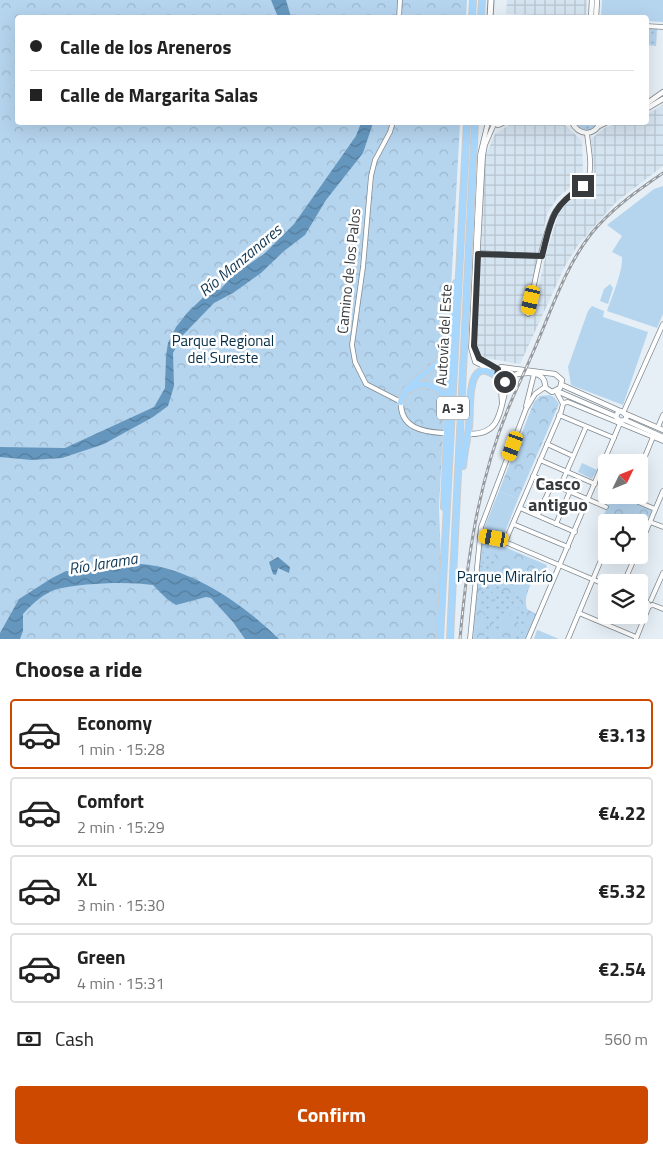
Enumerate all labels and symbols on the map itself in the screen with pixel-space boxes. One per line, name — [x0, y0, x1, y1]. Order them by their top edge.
route end — [572, 175, 594, 197]
street label: Camino de los Palos — [330, 207, 367, 335]
water label: Río Manzanares — [193, 217, 288, 302]
street label: Autovía del Este — [429, 284, 458, 386]
car — [520, 284, 541, 316]
park label: Parque Regional del Sureste — [172, 329, 274, 369]
route start — [494, 371, 516, 393]
road number: A-3 — [437, 396, 469, 419]
car — [500, 429, 525, 463]
north arrow — [598, 454, 648, 504]
district label: Casco antiguo — [528, 470, 588, 518]
car — [477, 528, 510, 548]
water label: Río Jarama — [67, 546, 140, 580]
park label: Parque Miralrío — [457, 565, 553, 588]

